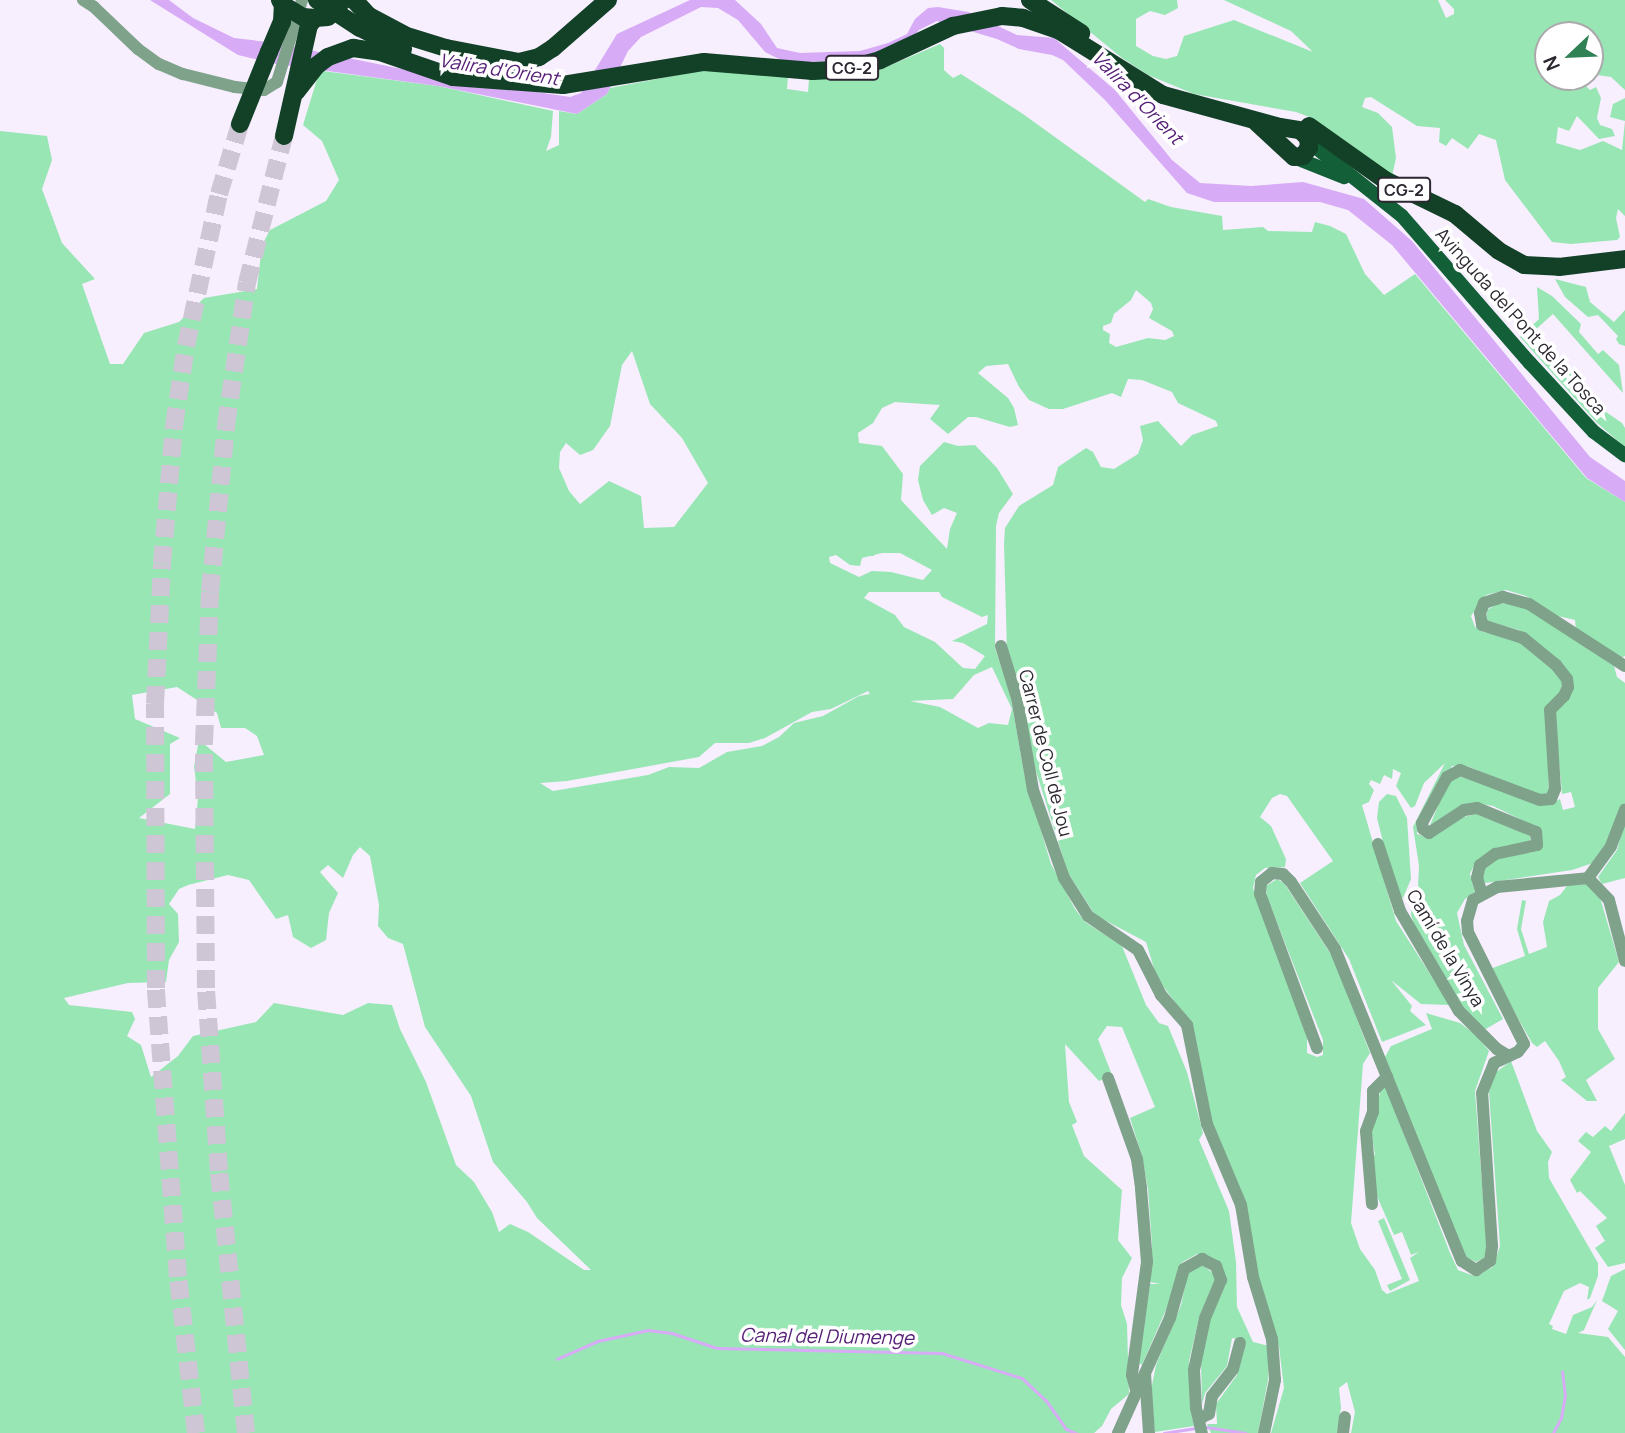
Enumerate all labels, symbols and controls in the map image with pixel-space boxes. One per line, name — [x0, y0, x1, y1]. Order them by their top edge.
north arrow — [1534, 21, 1604, 91]
water label: Valira d'Orient — [1087, 47, 1187, 149]
water label: Valira d'Orient — [437, 49, 561, 91]
text: N — [1537, 52, 1566, 75]
road number: CG-2 — [824, 55, 880, 80]
road number: CG-2 — [1376, 178, 1432, 202]
street label: Avinguda del Pont de la Tosca — [1431, 223, 1611, 419]
street label: Carrer de Coll de Jou — [1015, 667, 1077, 839]
street label: Camí de la Vinya — [1403, 886, 1489, 1010]
water label: Canal del Diumenge — [740, 1324, 914, 1350]

